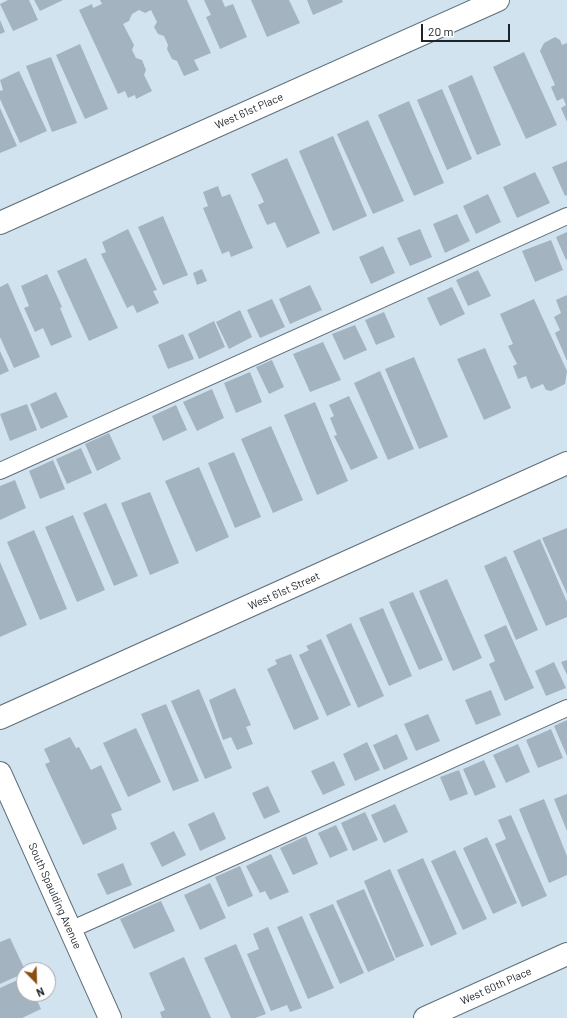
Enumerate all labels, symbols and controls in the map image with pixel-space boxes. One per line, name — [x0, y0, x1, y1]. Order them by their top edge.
scale bar — [423, 16, 512, 42]
text: 20 m — [428, 24, 454, 38]
street label: West 61st Place — [213, 90, 285, 132]
street label: West 61st Street — [246, 569, 322, 613]
street label: South Spaulding Avenue — [26, 841, 84, 951]
north arrow — [16, 962, 56, 1002]
street label: West 60th Place — [458, 964, 534, 1008]
text: N — [35, 985, 46, 1000]

